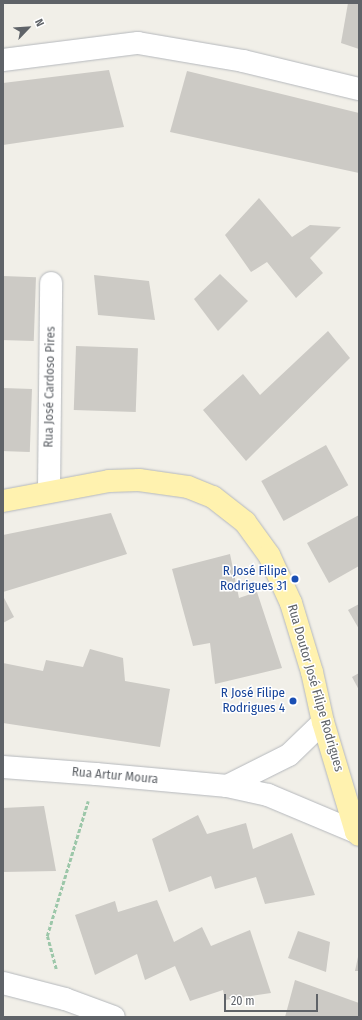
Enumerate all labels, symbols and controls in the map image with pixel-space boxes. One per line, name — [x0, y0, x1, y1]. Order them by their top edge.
north arrow — [8, 8, 48, 48]
text: N — [32, 17, 47, 28]
street label: Rua José Cardoso Pires — [41, 326, 59, 448]
place label: R José Filipe Rodrigues 31 — [220, 564, 287, 595]
marker: R José Filipe Rodrigues 31 — [290, 574, 300, 584]
street label: Rua Doutor José Filipe Rodrigues — [284, 603, 346, 773]
place label: R José Filipe Rodrigues 4 — [221, 686, 285, 717]
marker: R José Filipe Rodrigues 4 — [288, 696, 298, 706]
street label: Rua Artur Moura — [71, 764, 159, 788]
scale bar — [226, 986, 320, 1012]
text: 20 m — [231, 994, 255, 1008]

